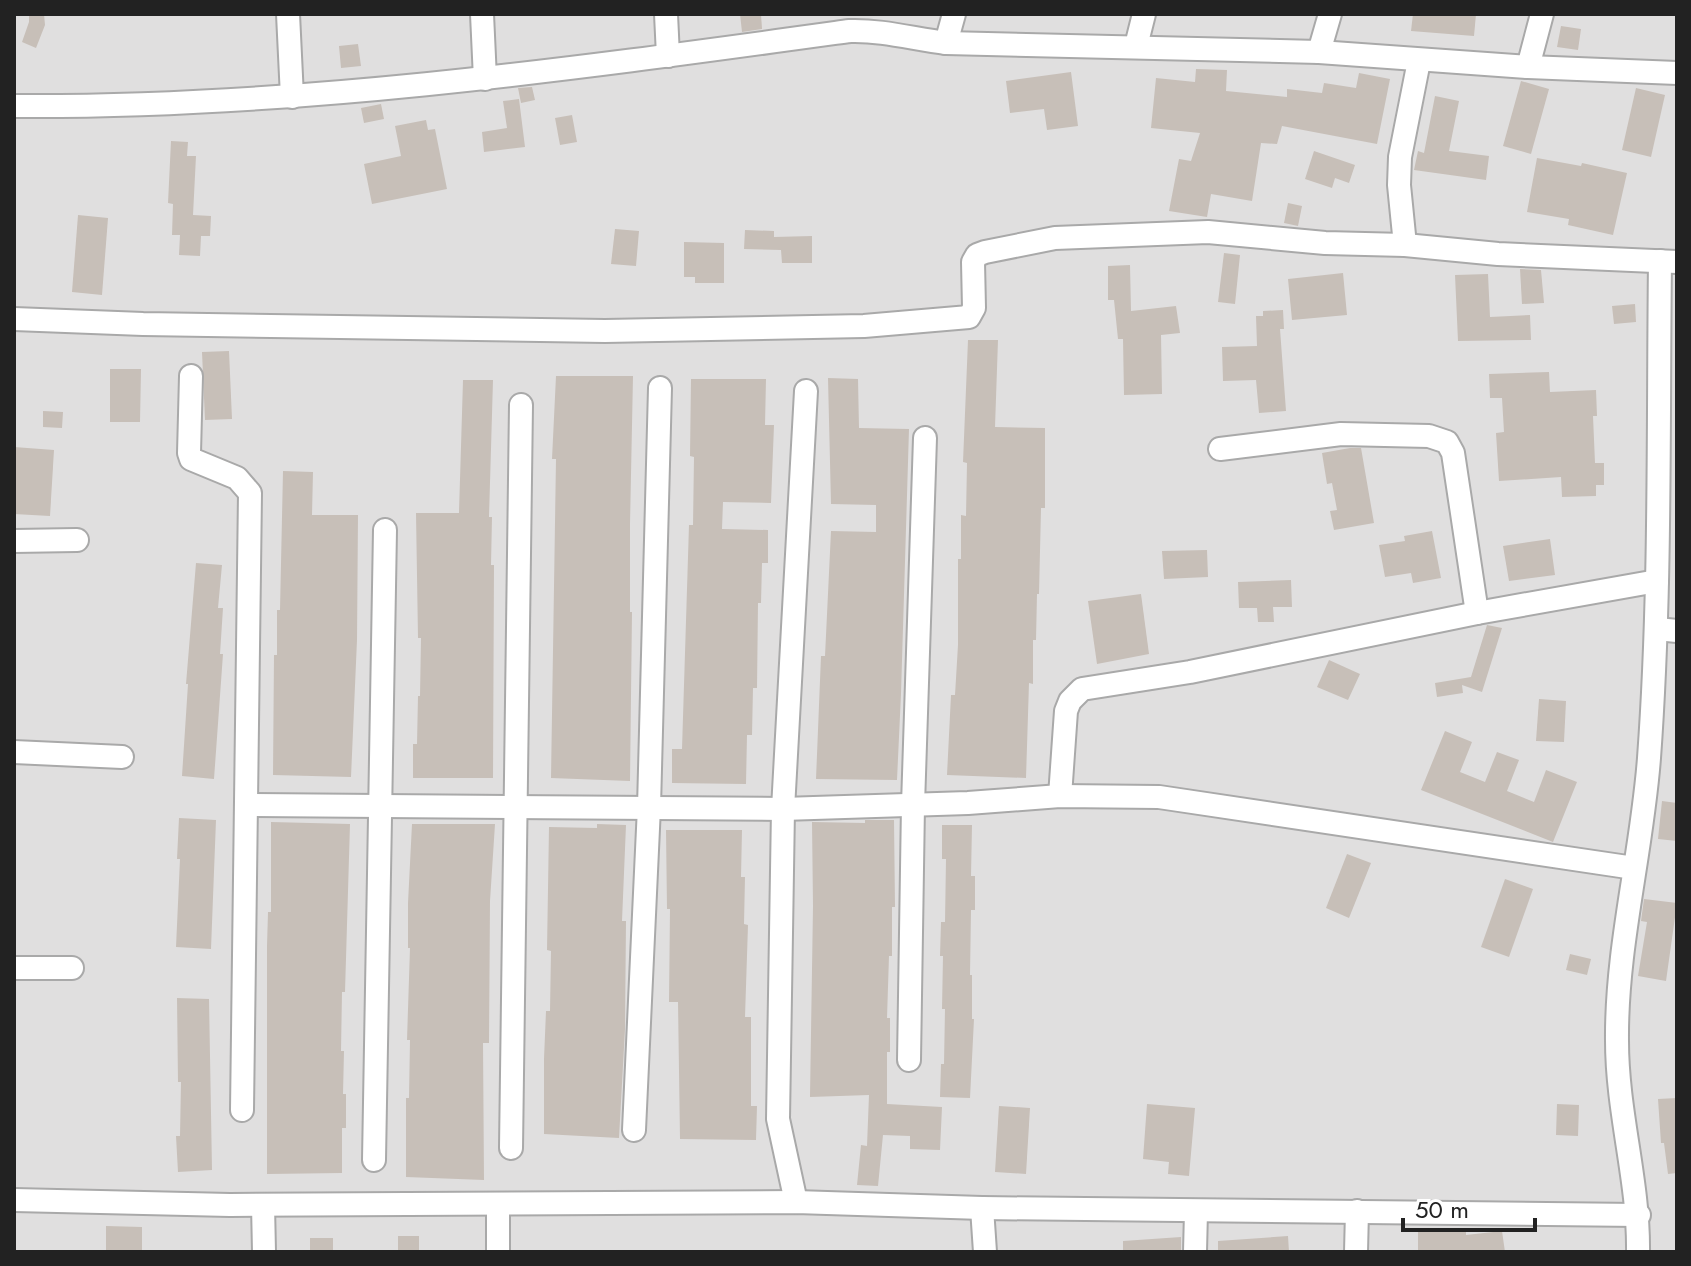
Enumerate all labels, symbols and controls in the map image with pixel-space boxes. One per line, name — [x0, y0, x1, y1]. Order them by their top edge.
scale bar — [1403, 1182, 1535, 1232]
text: 50 m — [1415, 1192, 1469, 1227]

